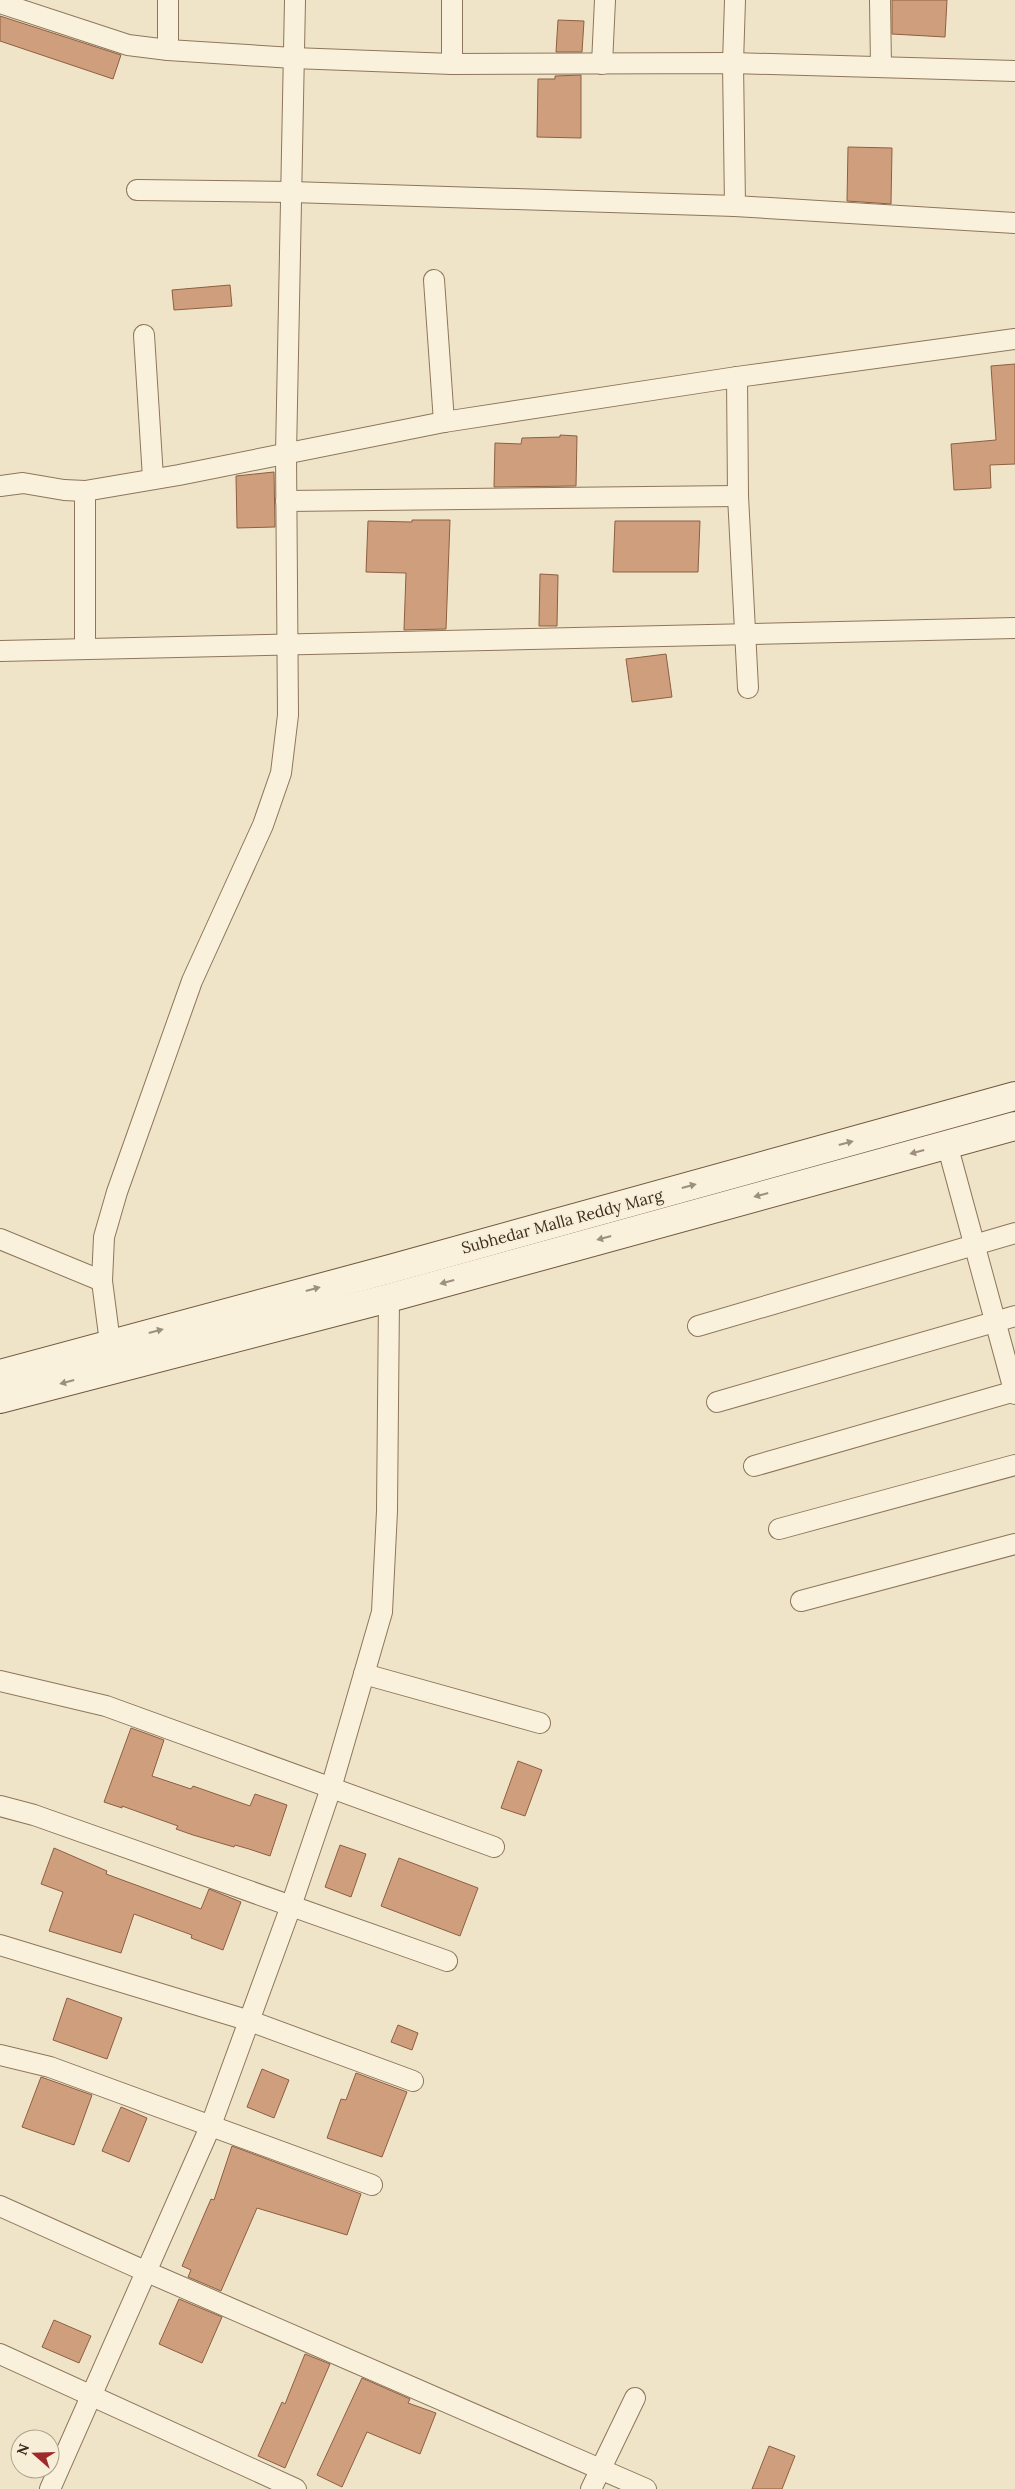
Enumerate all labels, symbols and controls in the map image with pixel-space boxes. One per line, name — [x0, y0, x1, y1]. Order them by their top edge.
one-way arrow — [838, 1138, 853, 1146]
one-way arrow — [910, 1148, 925, 1156]
one-way arrow — [681, 1182, 697, 1190]
street label: Subhedar Malla Reddy Marg — [459, 1184, 666, 1258]
one-way arrow — [753, 1191, 768, 1199]
one-way arrow — [596, 1235, 611, 1243]
one-way arrow — [440, 1278, 455, 1286]
one-way arrow — [305, 1285, 320, 1293]
one-way arrow — [148, 1326, 163, 1334]
one-way arrow — [59, 1378, 74, 1386]
north arrow — [10, 2429, 60, 2479]
text: N — [12, 2441, 33, 2458]

